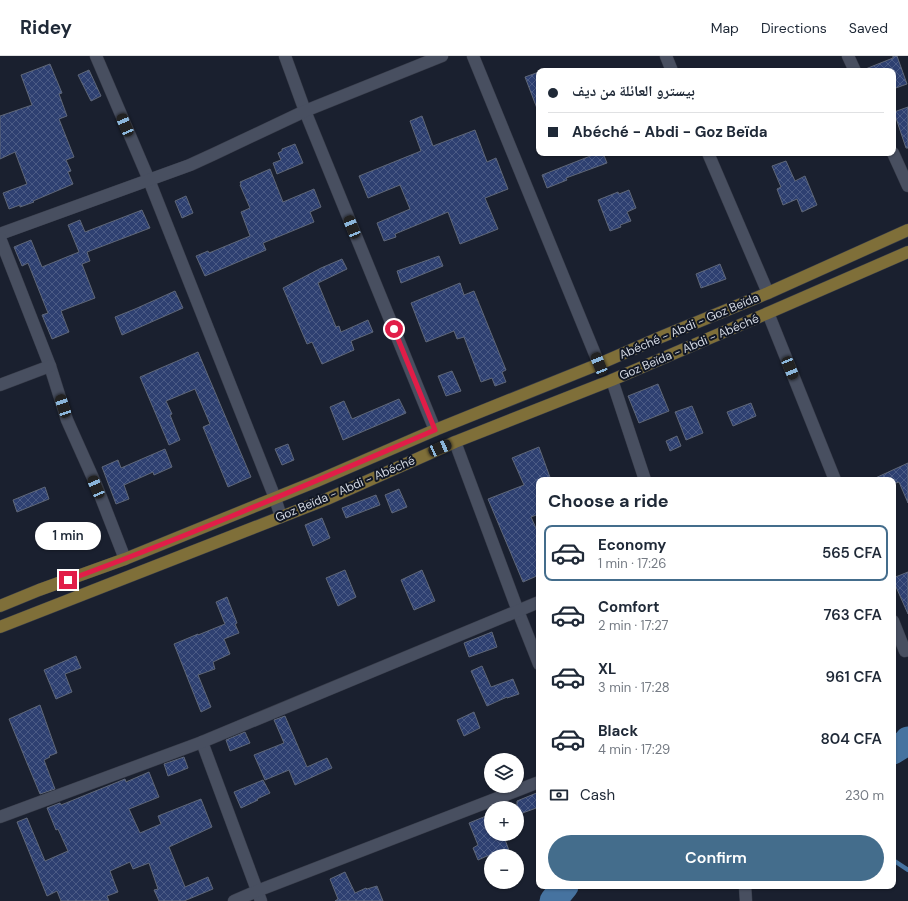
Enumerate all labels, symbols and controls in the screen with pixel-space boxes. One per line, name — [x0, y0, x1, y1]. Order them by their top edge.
text: Ridey — [20, 15, 72, 40]
text: Map — [711, 19, 739, 37]
text: Directions — [761, 19, 827, 37]
text: Saved — [849, 19, 888, 37]
text: بيسترو العائلة من ديف — [572, 81, 695, 101]
car — [115, 112, 135, 138]
text: Abéché - Abdi - Goz Beïda — [572, 122, 768, 142]
car — [342, 214, 362, 240]
street label: Abéché - Abdi - Goz Beïda — [617, 289, 761, 363]
street label: Goz Beïda - Abdi - Abéché — [617, 310, 761, 384]
route start — [385, 320, 403, 338]
car — [589, 351, 609, 377]
car — [780, 355, 800, 381]
car — [54, 393, 72, 419]
car — [427, 438, 453, 458]
street label: Goz Beïda - Abdi - Abéché — [273, 452, 417, 526]
car — [86, 474, 106, 500]
text: Choose a ride — [548, 489, 669, 513]
callout: 1 min — [35, 522, 101, 550]
text: 1 min — [52, 527, 84, 544]
icon: car — [550, 535, 586, 571]
text: Economy — [598, 535, 666, 555]
text: 565 CFA — [822, 543, 882, 563]
text: 1 min · 17:26 — [598, 555, 666, 572]
route end — [59, 571, 77, 589]
icon: car — [550, 597, 586, 633]
text: Comfort — [598, 597, 659, 617]
text: 763 CFA — [823, 605, 882, 625]
text: 2 min · 17:27 — [598, 617, 668, 634]
icon: car — [550, 659, 586, 695]
text: XL — [598, 659, 616, 679]
text: 961 CFA — [826, 667, 882, 687]
text: 3 min · 17:28 — [598, 679, 670, 696]
icon: car — [550, 721, 586, 757]
text: Black — [598, 721, 638, 741]
text: 804 CFA — [820, 729, 882, 749]
text: 4 min · 17:29 — [598, 741, 670, 758]
map controls — [484, 753, 524, 889]
button: layers — [484, 753, 524, 793]
icon: cash — [548, 784, 570, 806]
text: Cash — [580, 785, 615, 805]
text: 230 m — [845, 787, 884, 804]
button: + — [484, 801, 524, 841]
button: Confirm — [548, 835, 884, 881]
button: − — [484, 849, 524, 889]

